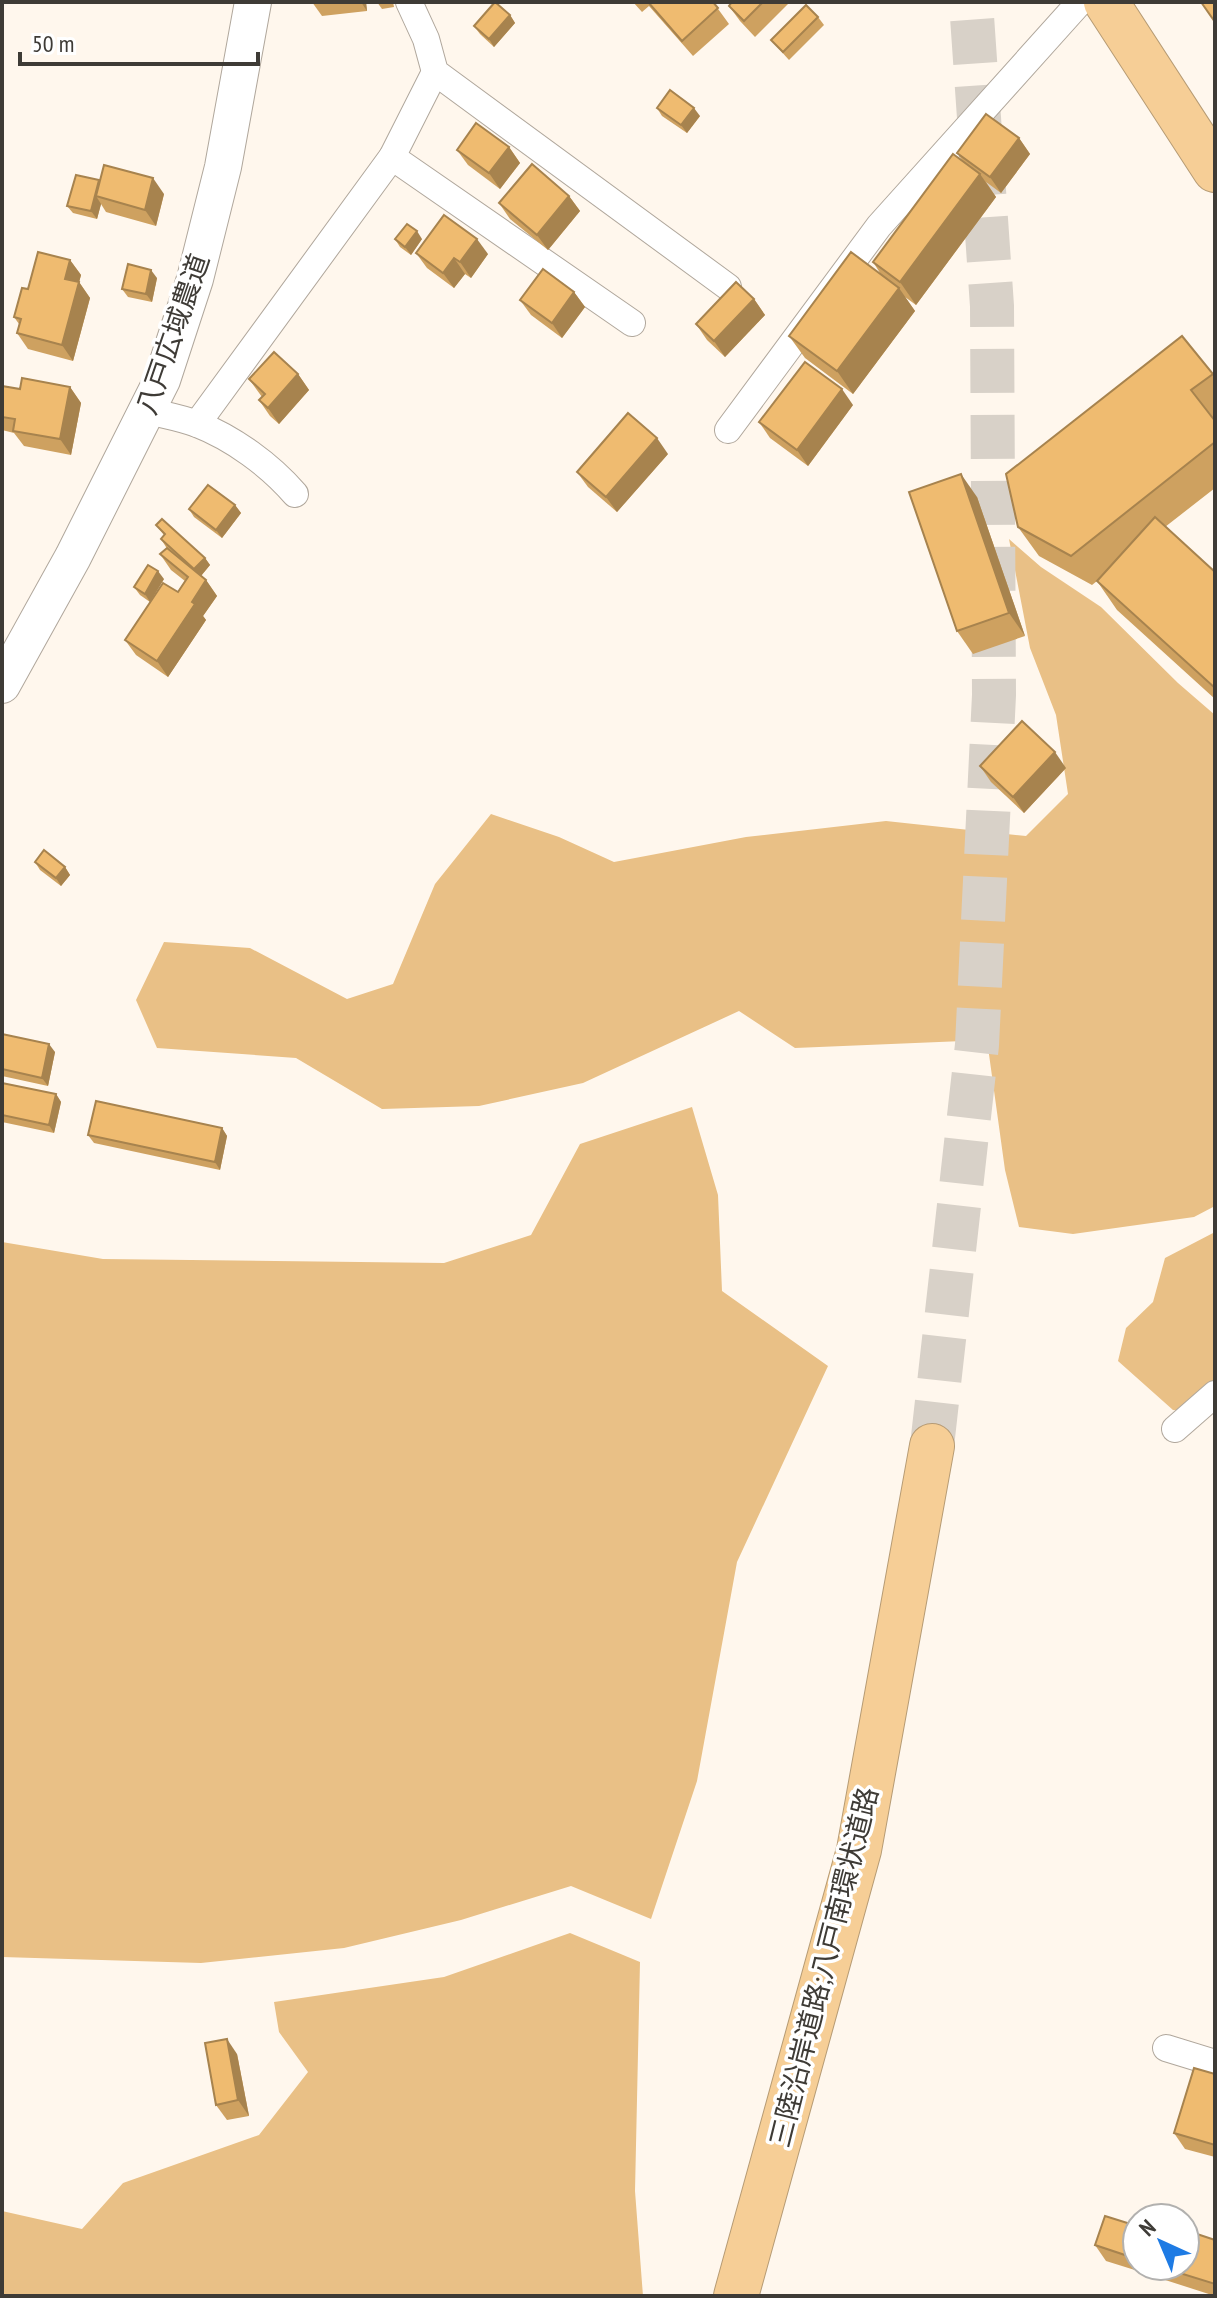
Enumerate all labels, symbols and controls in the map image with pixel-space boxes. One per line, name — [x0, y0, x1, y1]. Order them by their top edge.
scale bar — [20, 16, 258, 66]
text: 50 m — [32, 28, 74, 59]
street label: 八戸広域農道 — [127, 249, 217, 419]
street label: 三陸沿岸道路;八戸南環状道路 — [760, 1783, 886, 2151]
north arrow — [1121, 2202, 1201, 2282]
text: N — [1133, 2213, 1161, 2242]

